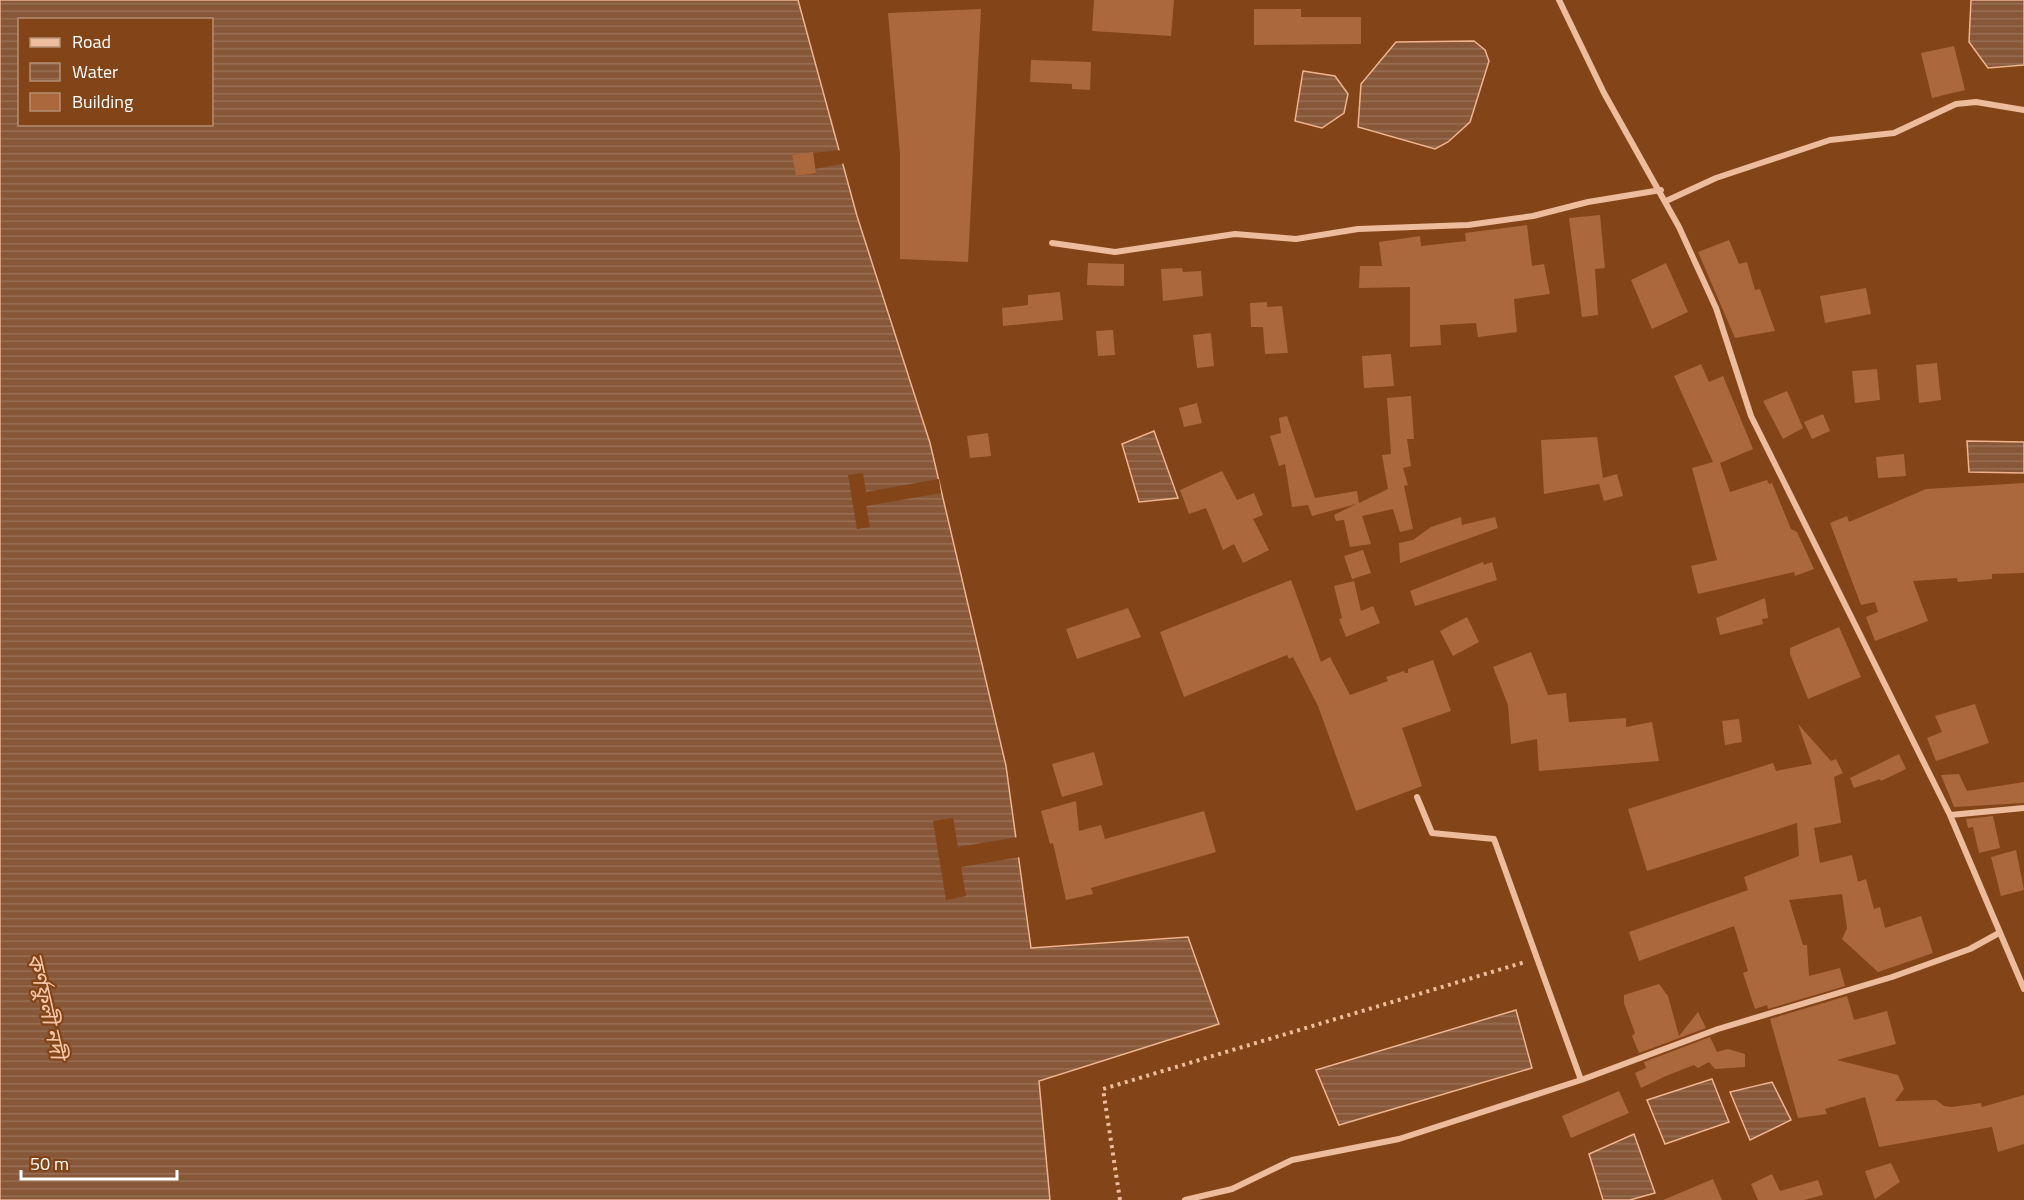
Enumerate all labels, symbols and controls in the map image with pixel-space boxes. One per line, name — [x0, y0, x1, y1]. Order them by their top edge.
legend — [18, 18, 213, 126]
text: Road — [72, 28, 111, 55]
text: Water — [72, 58, 118, 85]
text: Building — [72, 88, 133, 115]
water label: কর্ণফুলী নদী — [18, 950, 77, 1066]
scale bar — [21, 1143, 177, 1181]
text: 50 m — [30, 1150, 69, 1177]

